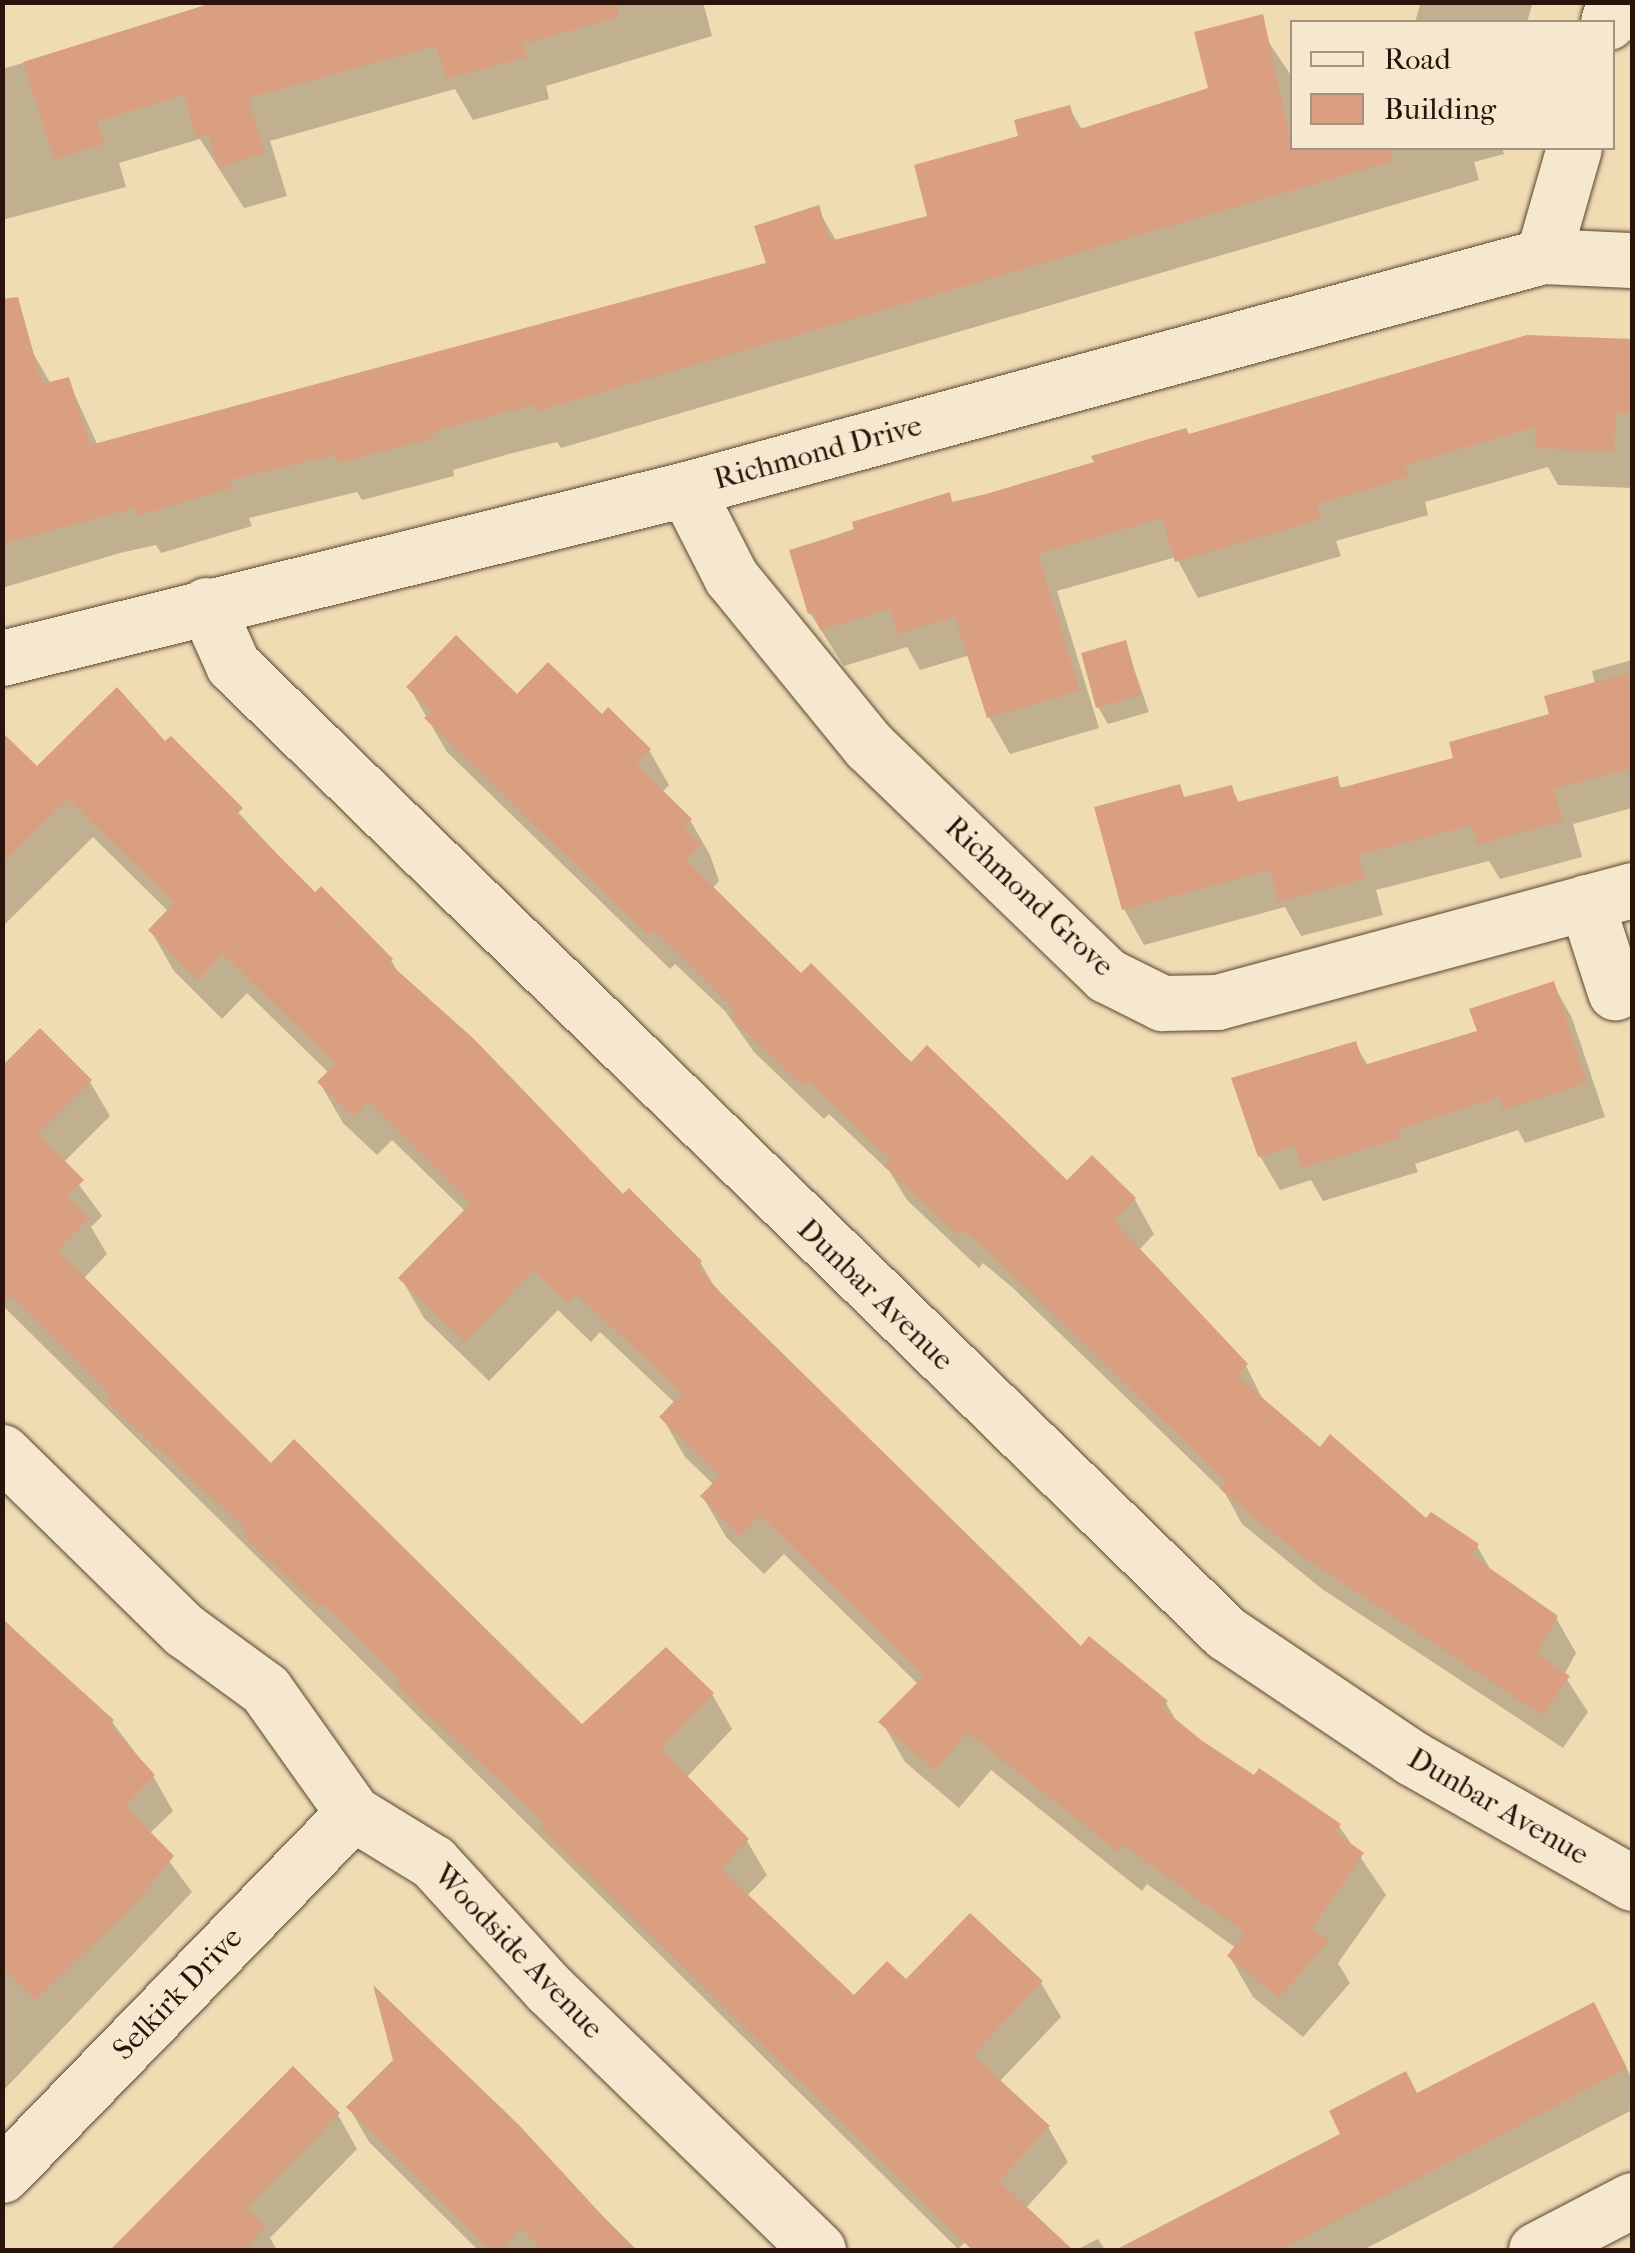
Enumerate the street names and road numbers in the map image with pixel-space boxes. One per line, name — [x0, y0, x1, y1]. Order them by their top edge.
street label: Richmond Drive — [710, 408, 926, 498]
street label: Richmond Grove — [937, 810, 1121, 984]
street label: Dunbar Avenue — [790, 1212, 960, 1378]
street label: Dunbar Avenue — [1401, 1741, 1595, 1873]
street label: Woodside Avenue — [426, 1857, 610, 2047]
street label: Selkirk Drive — [106, 1920, 250, 2068]

